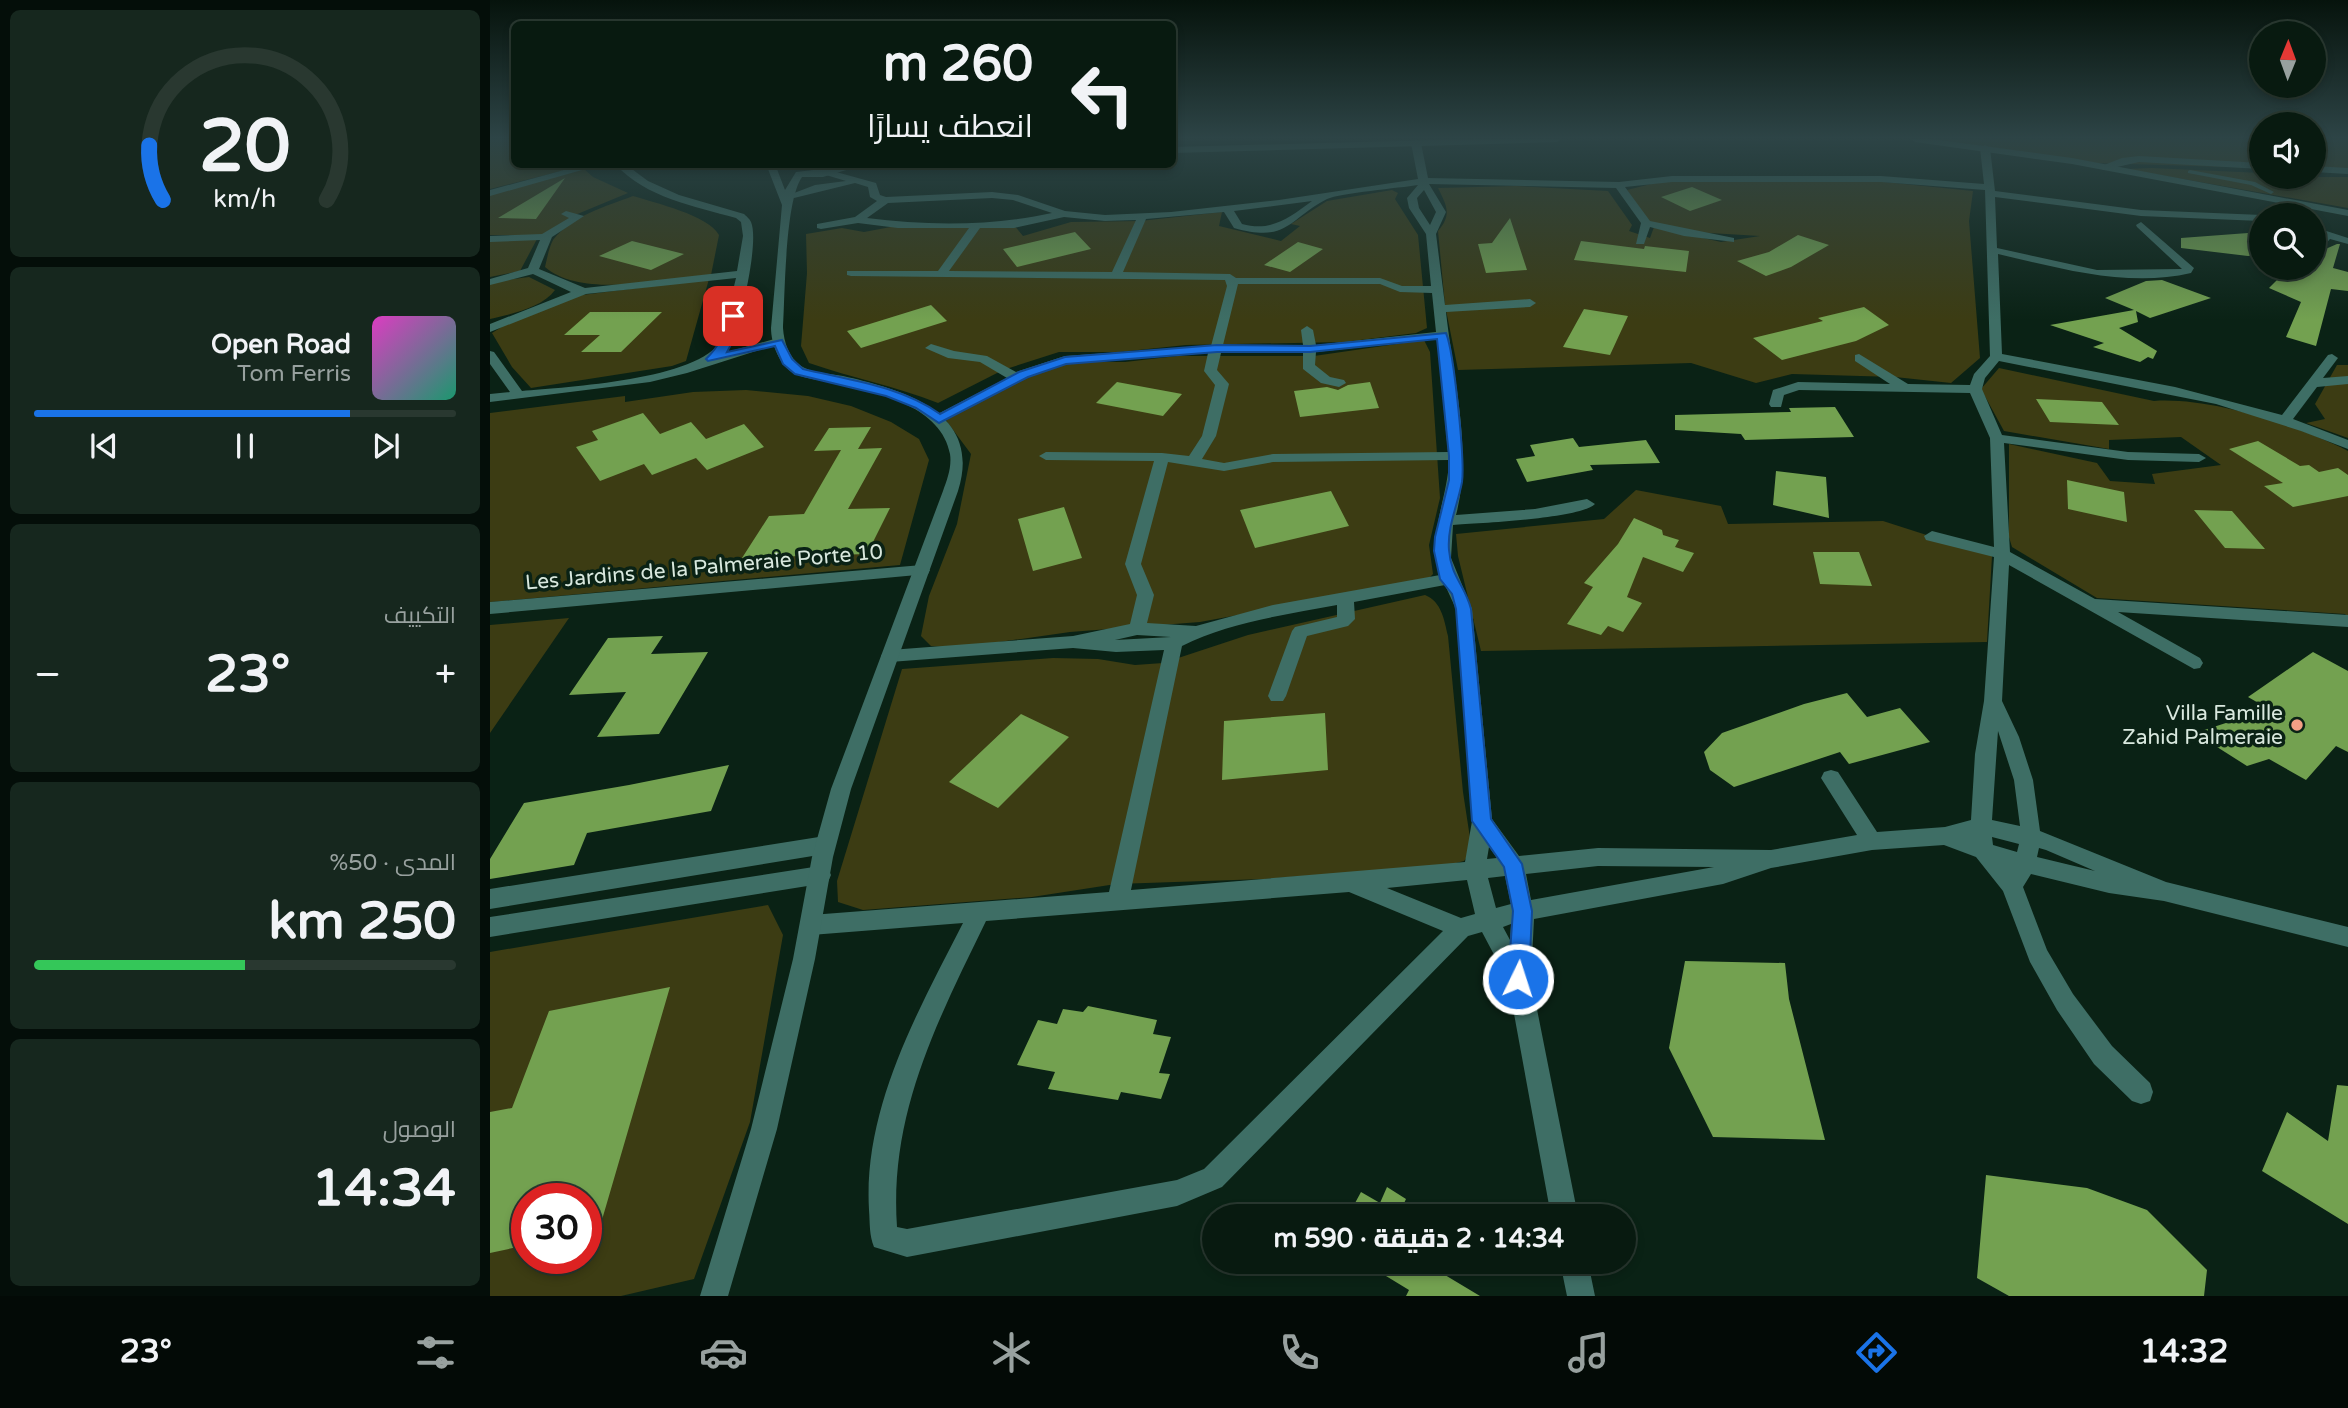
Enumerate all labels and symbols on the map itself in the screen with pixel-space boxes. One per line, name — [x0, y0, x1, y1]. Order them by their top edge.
north arrow — [2249, 21, 2326, 98]
pin — [703, 286, 763, 346]
street label: Les Jardins de la Palmeraie Porte 10 — [524, 539, 884, 596]
place label: Villa Famille Zahid Palmeraie — [2122, 701, 2283, 750]
marker: Villa Famille Zahid Palmeraie — [2289, 717, 2305, 733]
position arrow — [1481, 942, 1555, 1016]
speed limit sign: 30 — [511, 1183, 602, 1274]

